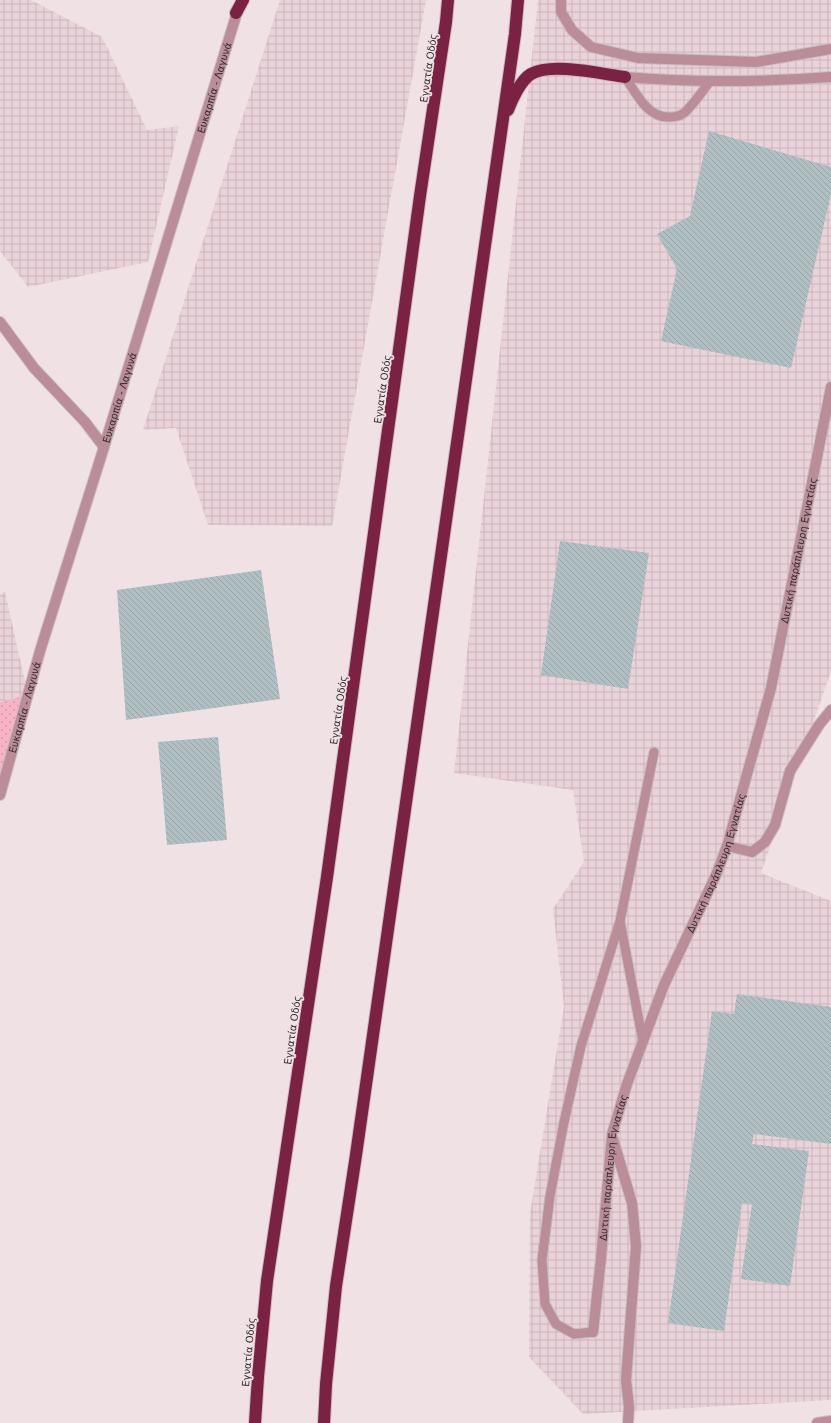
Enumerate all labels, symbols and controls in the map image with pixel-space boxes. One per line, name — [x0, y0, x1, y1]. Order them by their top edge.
street label: Εγνατία Οδός — [418, 33, 439, 103]
street label: Ευκαρπία - Λαγυνά — [195, 41, 234, 135]
street label: Ευκαρπία - Λαγυνά — [101, 351, 139, 444]
street label: Εγνατία Οδός — [372, 354, 393, 424]
street label: Δυτική παράπλευρη Εγνατίας — [779, 476, 819, 624]
street label: Ευκαρπία - Λαγυνά — [7, 660, 43, 754]
street label: Εγνατία Οδός — [328, 675, 349, 745]
street label: Δυτική παράπλευρη Εγνατίας — [685, 792, 747, 934]
street label: Εγνατία Οδός — [282, 995, 303, 1065]
street label: Δυτική παράπλευρη Εγνατίας — [598, 1093, 630, 1241]
street label: Εγνατία Οδός — [240, 1317, 257, 1387]

